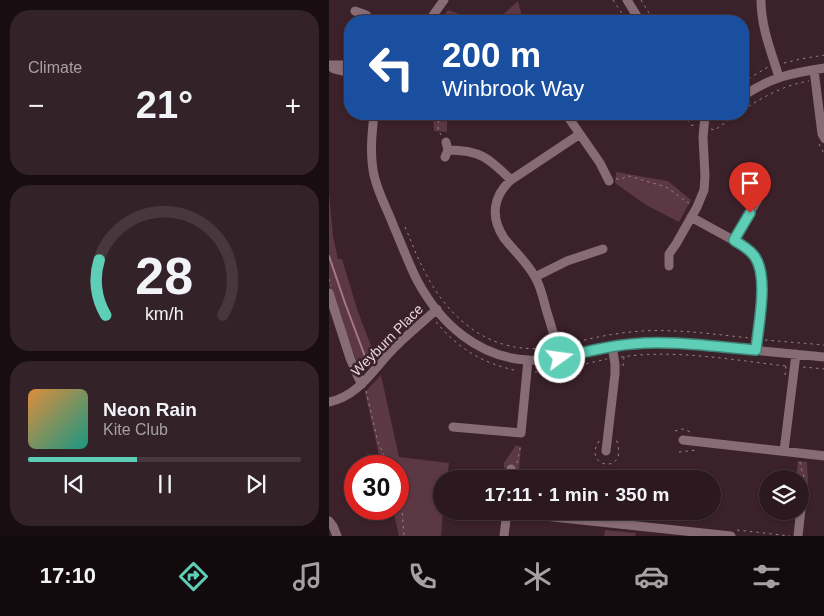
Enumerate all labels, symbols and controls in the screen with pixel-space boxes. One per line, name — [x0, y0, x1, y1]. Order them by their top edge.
icon: left — [359, 35, 424, 100]
text: 200 m — [442, 35, 541, 74]
text: Climate — [28, 59, 82, 76]
text: Winbrook Way — [442, 76, 584, 101]
text: 21° — [136, 84, 193, 126]
text: − — [28, 90, 44, 121]
text: + — [285, 90, 301, 121]
pin — [729, 162, 771, 213]
icon: arrive — [736, 169, 764, 197]
text: 28 — [136, 247, 193, 305]
street label: Weyburn Place — [348, 301, 426, 379]
text: km/h — [145, 304, 184, 324]
position arrow — [533, 331, 585, 383]
text: Neon Rain — [103, 399, 197, 420]
text: Kite Club — [103, 421, 168, 438]
speed limit sign: 30 — [344, 455, 409, 520]
icon: previous — [60, 470, 88, 498]
icon: pause — [151, 470, 179, 498]
icon: next — [242, 470, 270, 498]
map controls — [759, 470, 809, 520]
button: layers — [759, 470, 809, 520]
text: 17:11 · 1 min · 350 m — [485, 484, 669, 505]
icon: directions — [176, 559, 211, 594]
icon: music — [290, 559, 325, 594]
icon: phone — [405, 559, 440, 594]
icon: climate — [520, 559, 555, 594]
icon: car — [634, 559, 669, 594]
icon: filters — [749, 559, 784, 594]
text: 17:10 — [40, 563, 96, 588]

